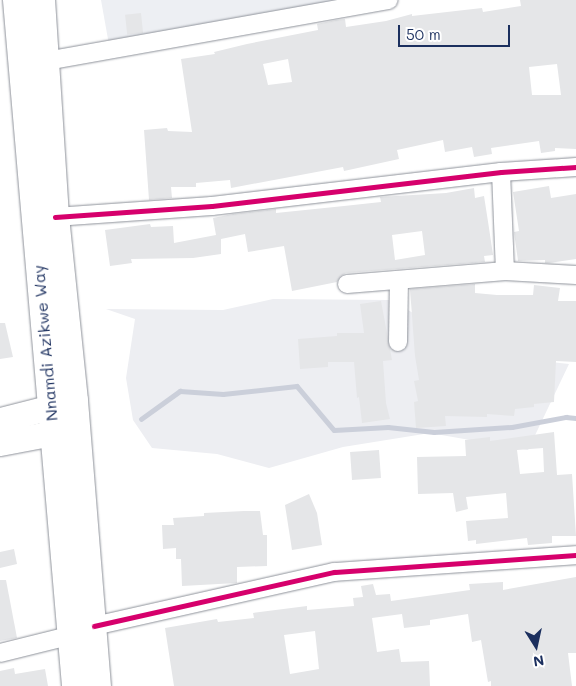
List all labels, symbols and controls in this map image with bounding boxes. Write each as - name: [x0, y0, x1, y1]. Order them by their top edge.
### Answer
- scale bar: [401, 15, 514, 47]
- text: 50 m: [406, 24, 441, 44]
- street label: Nnamdi Azikwe Way: [29, 264, 61, 422]
- north arrow: [511, 621, 561, 671]
- text: N: [532, 651, 546, 672]

